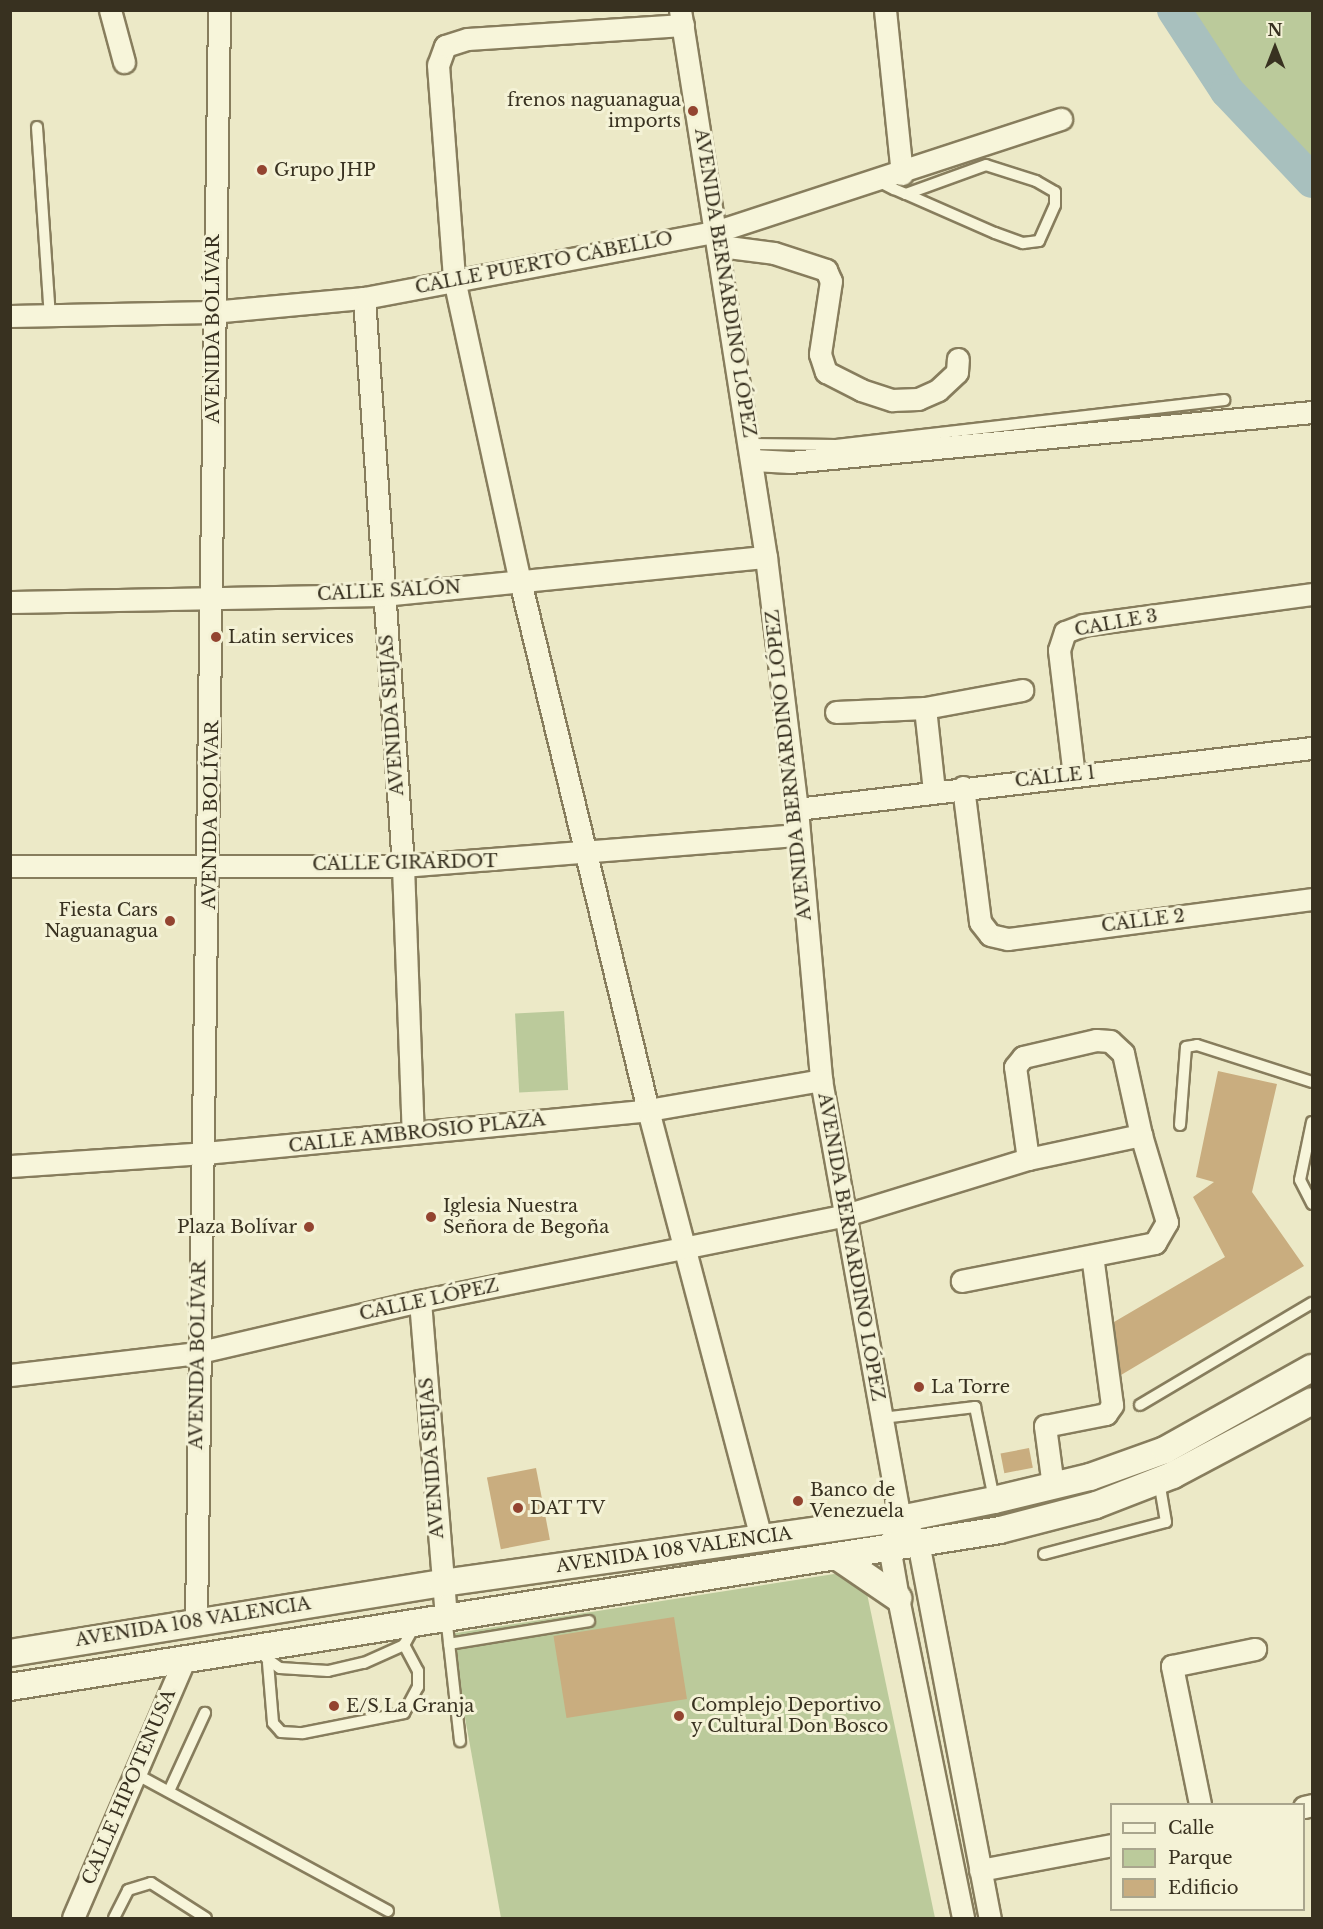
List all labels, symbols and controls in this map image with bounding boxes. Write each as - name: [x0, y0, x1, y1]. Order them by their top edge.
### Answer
- north arrow: [1245, 18, 1305, 78]
- text: N: [1267, 20, 1283, 40]
- place label: frenos naguanagua imports: [507, 90, 681, 132]
- marker: frenos naguanagua imports: [686, 104, 700, 118]
- street label: AVENIDA BERNARDINO LÓPEZ: [690, 127, 760, 439]
- place label: Grupo JHP: [274, 159, 376, 181]
- marker: Grupo JHP: [255, 163, 269, 177]
- street label: CALLE PUERTO CABELLO: [413, 227, 675, 299]
- street label: AVENIDA BOLÍVAR: [202, 234, 224, 424]
- street label: CALLE SALÓN: [317, 576, 461, 606]
- street label: CALLE 3: [1073, 605, 1159, 641]
- street label: AVENIDA BERNARDINO LÓPEZ: [762, 608, 816, 922]
- place label: Latin services: [228, 626, 354, 648]
- marker: Latin services: [209, 630, 223, 644]
- street label: AVENIDA SEIJAS: [376, 633, 408, 797]
- street label: AVENIDA BOLÍVAR: [199, 720, 223, 910]
- street label: CALLE 1: [1014, 762, 1096, 792]
- street label: CALLE GIRARDOT: [312, 851, 498, 875]
- place label: Fiesta Cars Naguanagua: [44, 900, 158, 942]
- street label: CALLE 2: [1100, 905, 1186, 937]
- marker: Fiesta Cars Naguanagua: [163, 914, 177, 928]
- street label: AVENIDA BERNARDINO LÓPEZ: [813, 1091, 889, 1403]
- street label: CALLE AMBROSIO PLAZA: [287, 1109, 547, 1157]
- place label: Iglesia Nuestra Señora de Begoña: [443, 1196, 609, 1238]
- marker: Iglesia Nuestra Señora de Begoña: [424, 1210, 438, 1224]
- place label: Plaza Bolívar: [177, 1216, 297, 1238]
- marker: Plaza Bolívar: [302, 1220, 316, 1234]
- street label: AVENIDA BOLÍVAR: [186, 1260, 210, 1450]
- street label: CALLE LÓPEZ: [357, 1275, 501, 1325]
- street label: AVENIDA SEIJAS: [416, 1376, 448, 1540]
- place label: La Torre: [931, 1376, 1011, 1398]
- marker: La Torre: [912, 1380, 926, 1394]
- place label: Banco de Venezuela: [810, 1480, 904, 1522]
- marker: Banco de Venezuela: [791, 1494, 805, 1508]
- place label: DAT TV: [530, 1497, 606, 1519]
- marker: DAT TV: [511, 1501, 525, 1515]
- street label: AVENIDA 108 VALENCIA: [554, 1523, 794, 1577]
- street label: AVENIDA 108 VALENCIA: [73, 1593, 313, 1651]
- street label: CALLE HIPOTENUSA: [78, 1686, 180, 1888]
- place label: E/S La Granja: [346, 1695, 474, 1717]
- place label: Complejo Deportivo y Cultural Don Bosco: [691, 1695, 889, 1738]
- marker: E/S La Granja: [327, 1699, 341, 1713]
- marker: Complejo Deportivo y Cultural Don Bosco: [672, 1709, 686, 1723]
- legend: [1110, 1803, 1305, 1911]
- text: Calle: [1168, 1817, 1214, 1839]
- text: Parque: [1168, 1847, 1233, 1869]
- text: Edificio: [1168, 1877, 1239, 1899]

